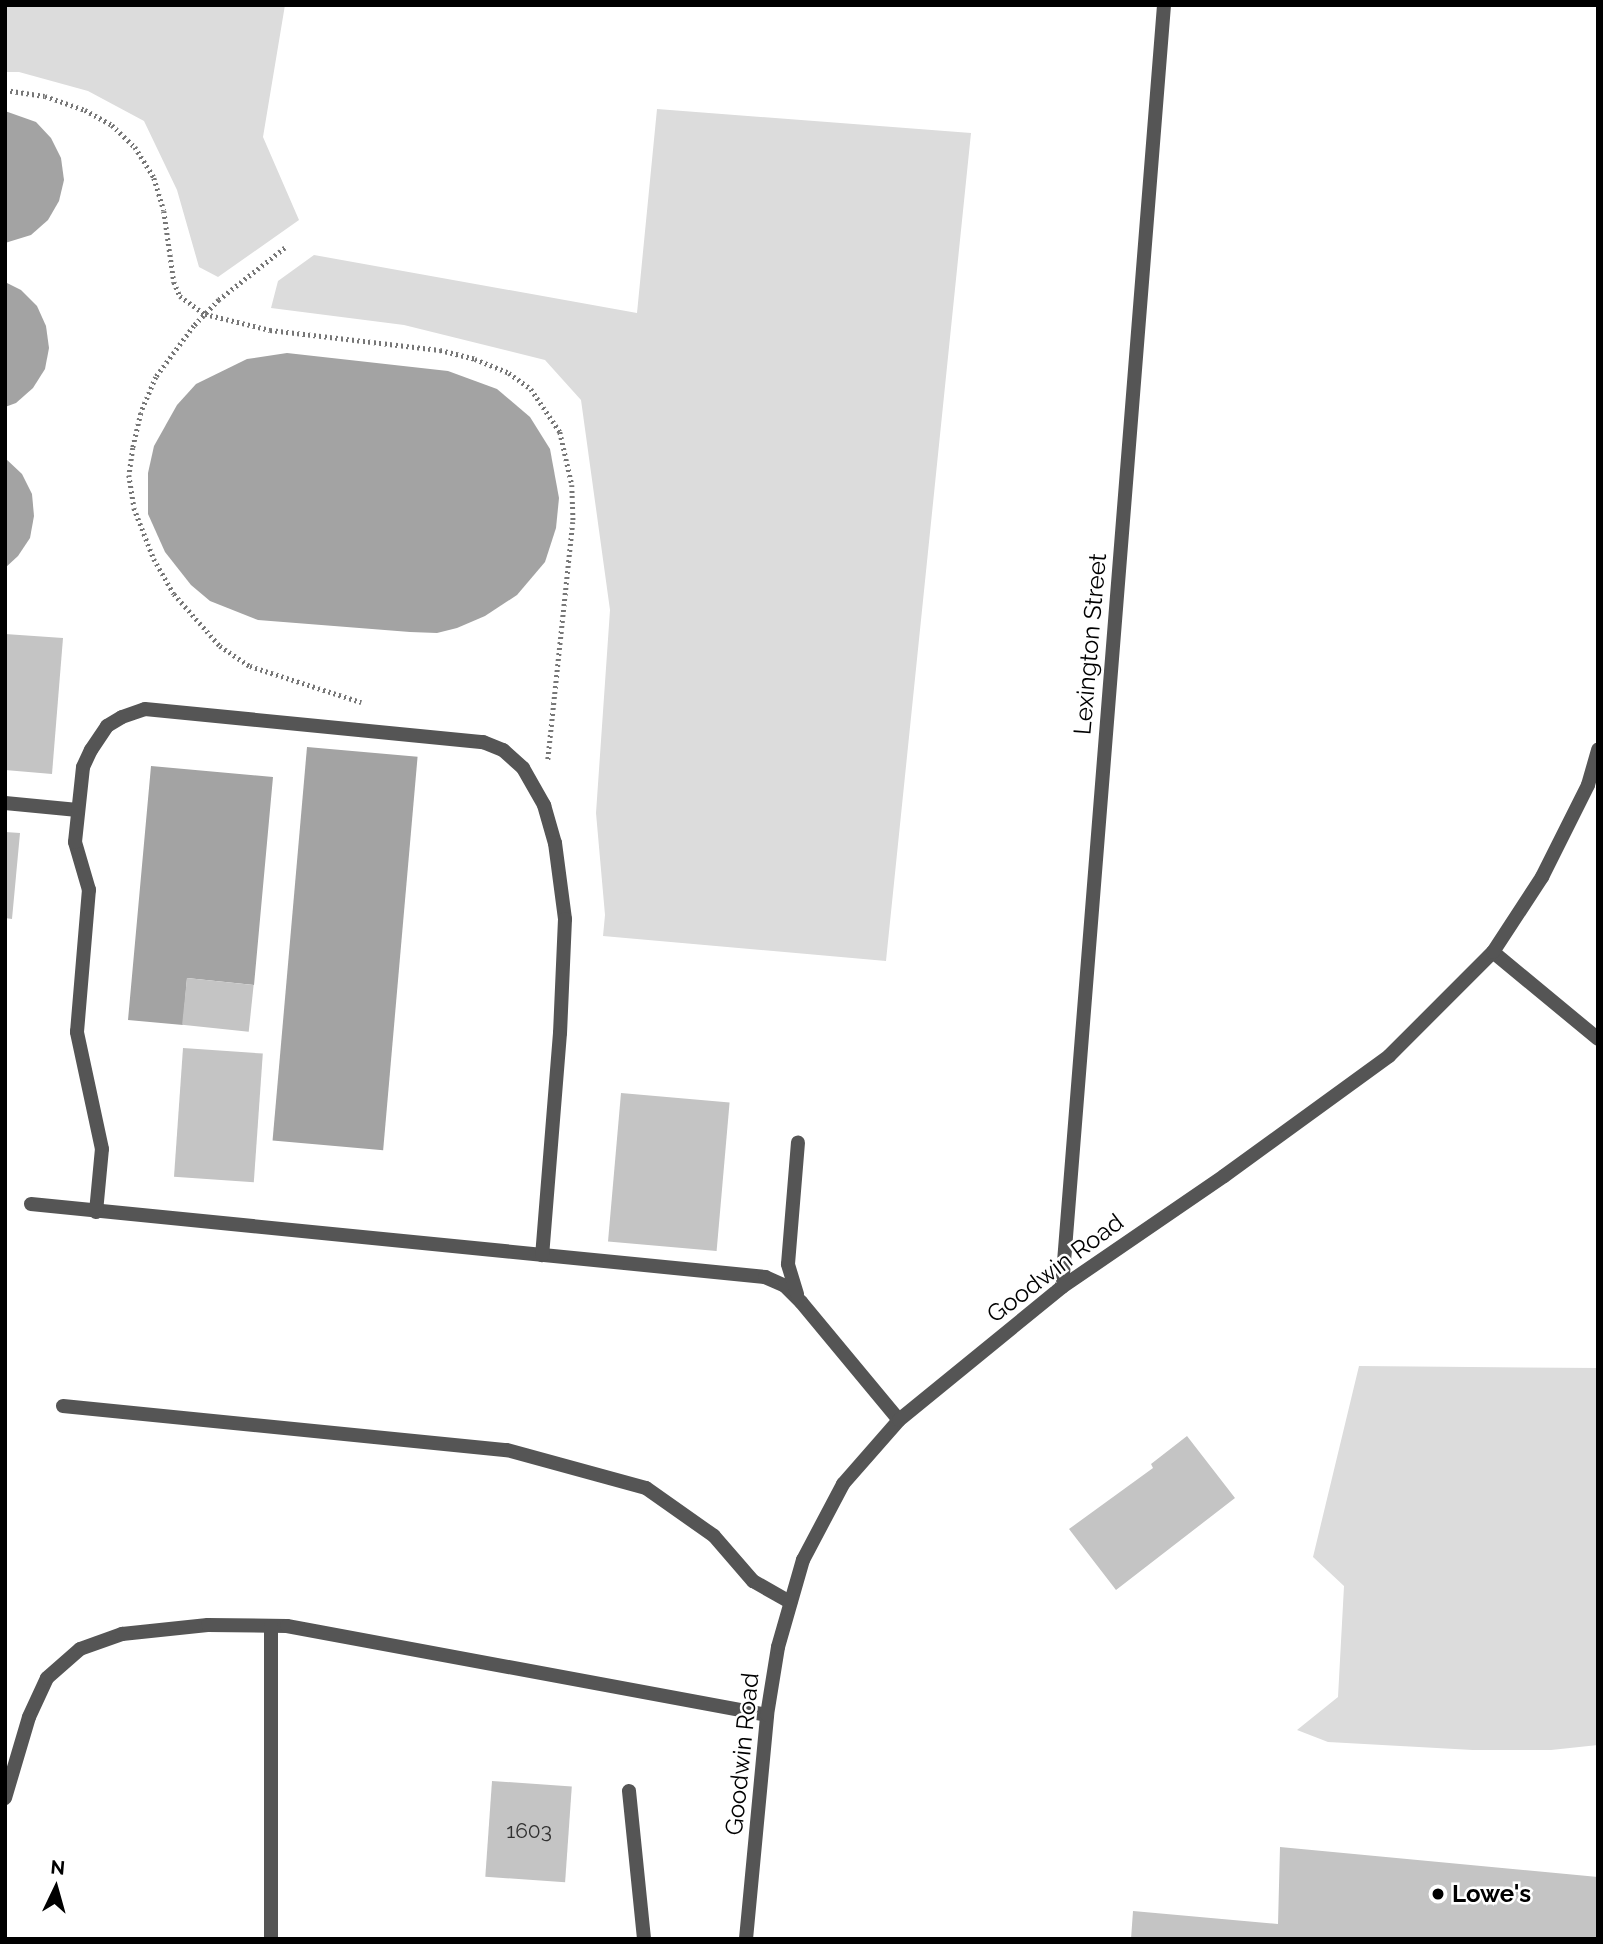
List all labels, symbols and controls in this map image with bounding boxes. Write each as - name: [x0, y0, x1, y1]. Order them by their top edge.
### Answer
- street label: Lexington Street: [1068, 552, 1112, 736]
- street label: Goodwin Road: [981, 1207, 1129, 1329]
- street label: Goodwin Road: [719, 1671, 765, 1837]
- house number: 1603: [506, 1818, 552, 1844]
- north arrow: [21, 1853, 91, 1923]
- text: N: [50, 1855, 66, 1879]
- place label: Lowe's: [1452, 1880, 1531, 1908]
- marker: Lowe's: [1430, 1886, 1446, 1902]

